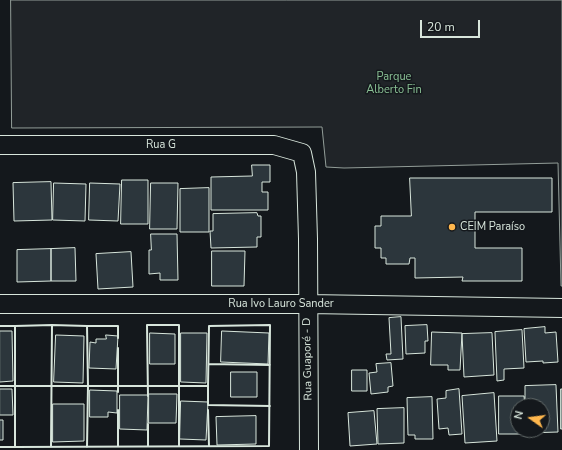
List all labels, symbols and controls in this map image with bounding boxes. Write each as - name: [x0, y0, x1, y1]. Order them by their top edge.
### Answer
- scale bar: [422, 12, 482, 38]
- text: 20 m: [427, 19, 455, 35]
- park label: Parque Alberto Fin: [366, 70, 422, 96]
- street label: Rua G: [146, 138, 176, 152]
- place label: CEIM Paraíso: [460, 220, 525, 234]
- marker: CEIM Paraíso: [447, 222, 457, 232]
- street label: Rua Ivo Lauro Sander: [228, 297, 334, 311]
- street label: Rua Guaporé - D: [301, 317, 315, 401]
- north arrow: [510, 398, 550, 438]
- text: N: [511, 409, 527, 421]

